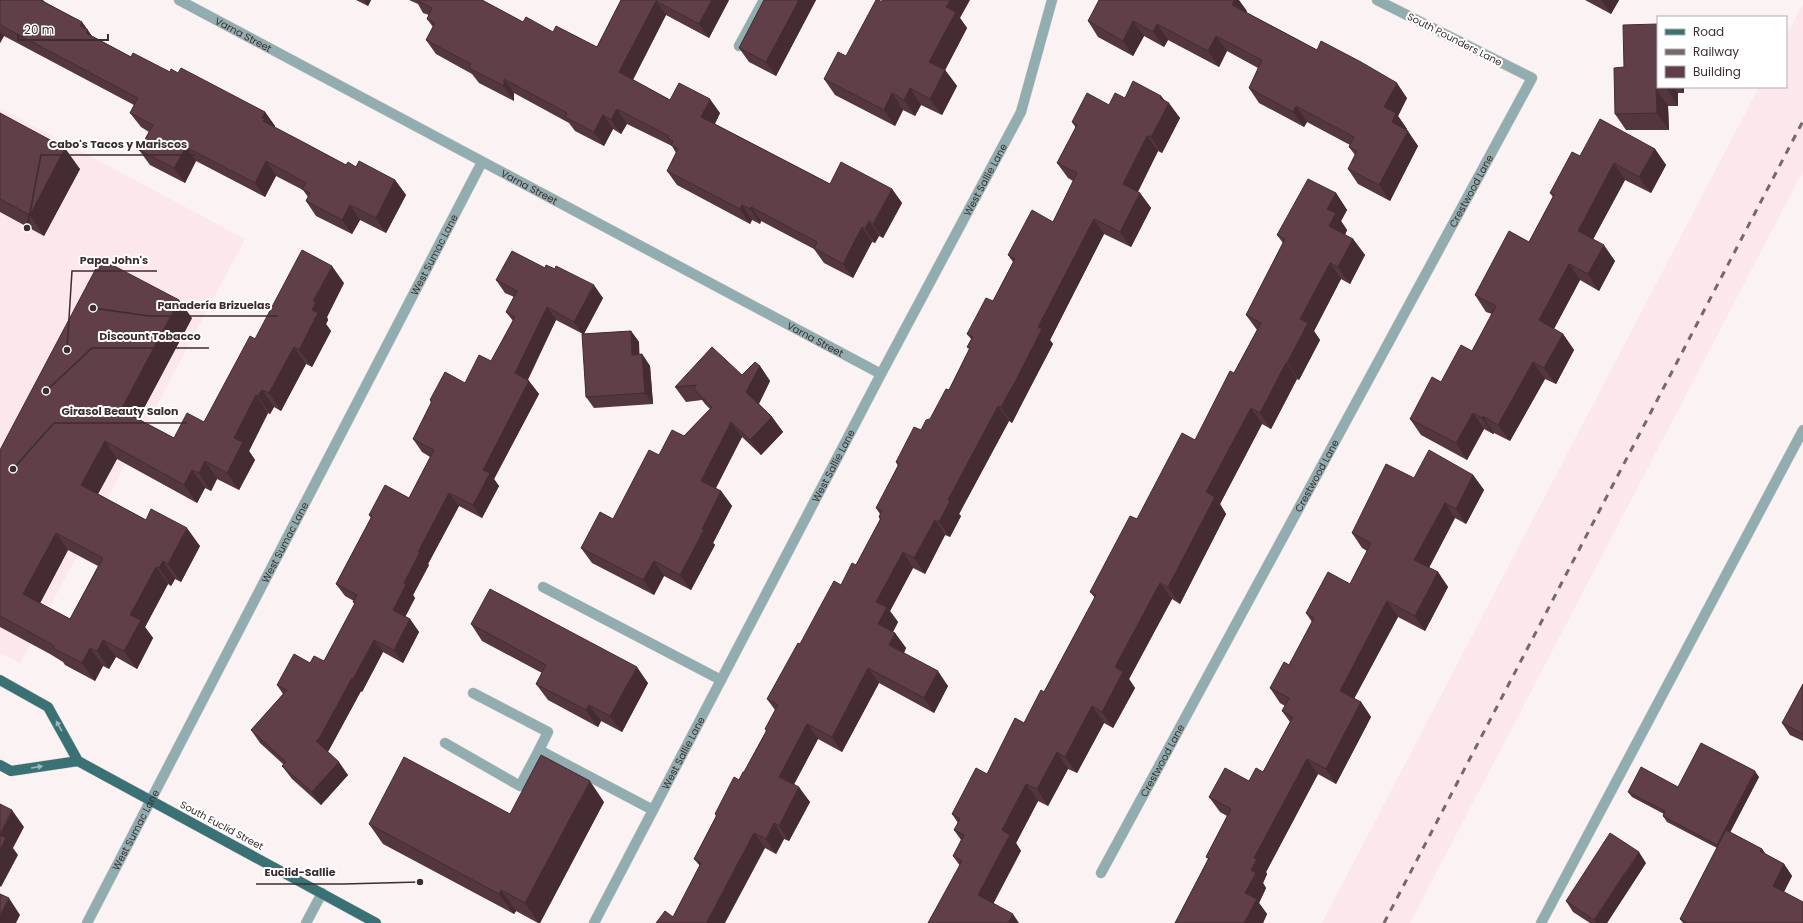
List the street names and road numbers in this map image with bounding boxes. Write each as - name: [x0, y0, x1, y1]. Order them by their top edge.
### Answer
- street label: South Pounders Lane: [1405, 9, 1505, 70]
- street label: Varna Street: [212, 13, 275, 56]
- street label: West Sallie Lane: [960, 141, 1011, 219]
- street label: Crestwood Lane: [1445, 152, 1497, 230]
- street label: Varna Street: [498, 166, 561, 209]
- street label: West Sumac Lane: [407, 212, 462, 298]
- street label: Varna Street: [784, 318, 846, 361]
- street label: West Sallie Lane: [808, 427, 859, 505]
- street label: Crestwood Lane: [1291, 437, 1343, 515]
- street label: West Sumac Lane: [258, 499, 312, 586]
- street label: West Sallie Lane: [658, 714, 709, 792]
- street label: Crestwood Lane: [1137, 722, 1188, 800]
- street label: West Sumac Lane: [109, 787, 163, 873]
- street label: South Euclid Street: [177, 797, 266, 854]

